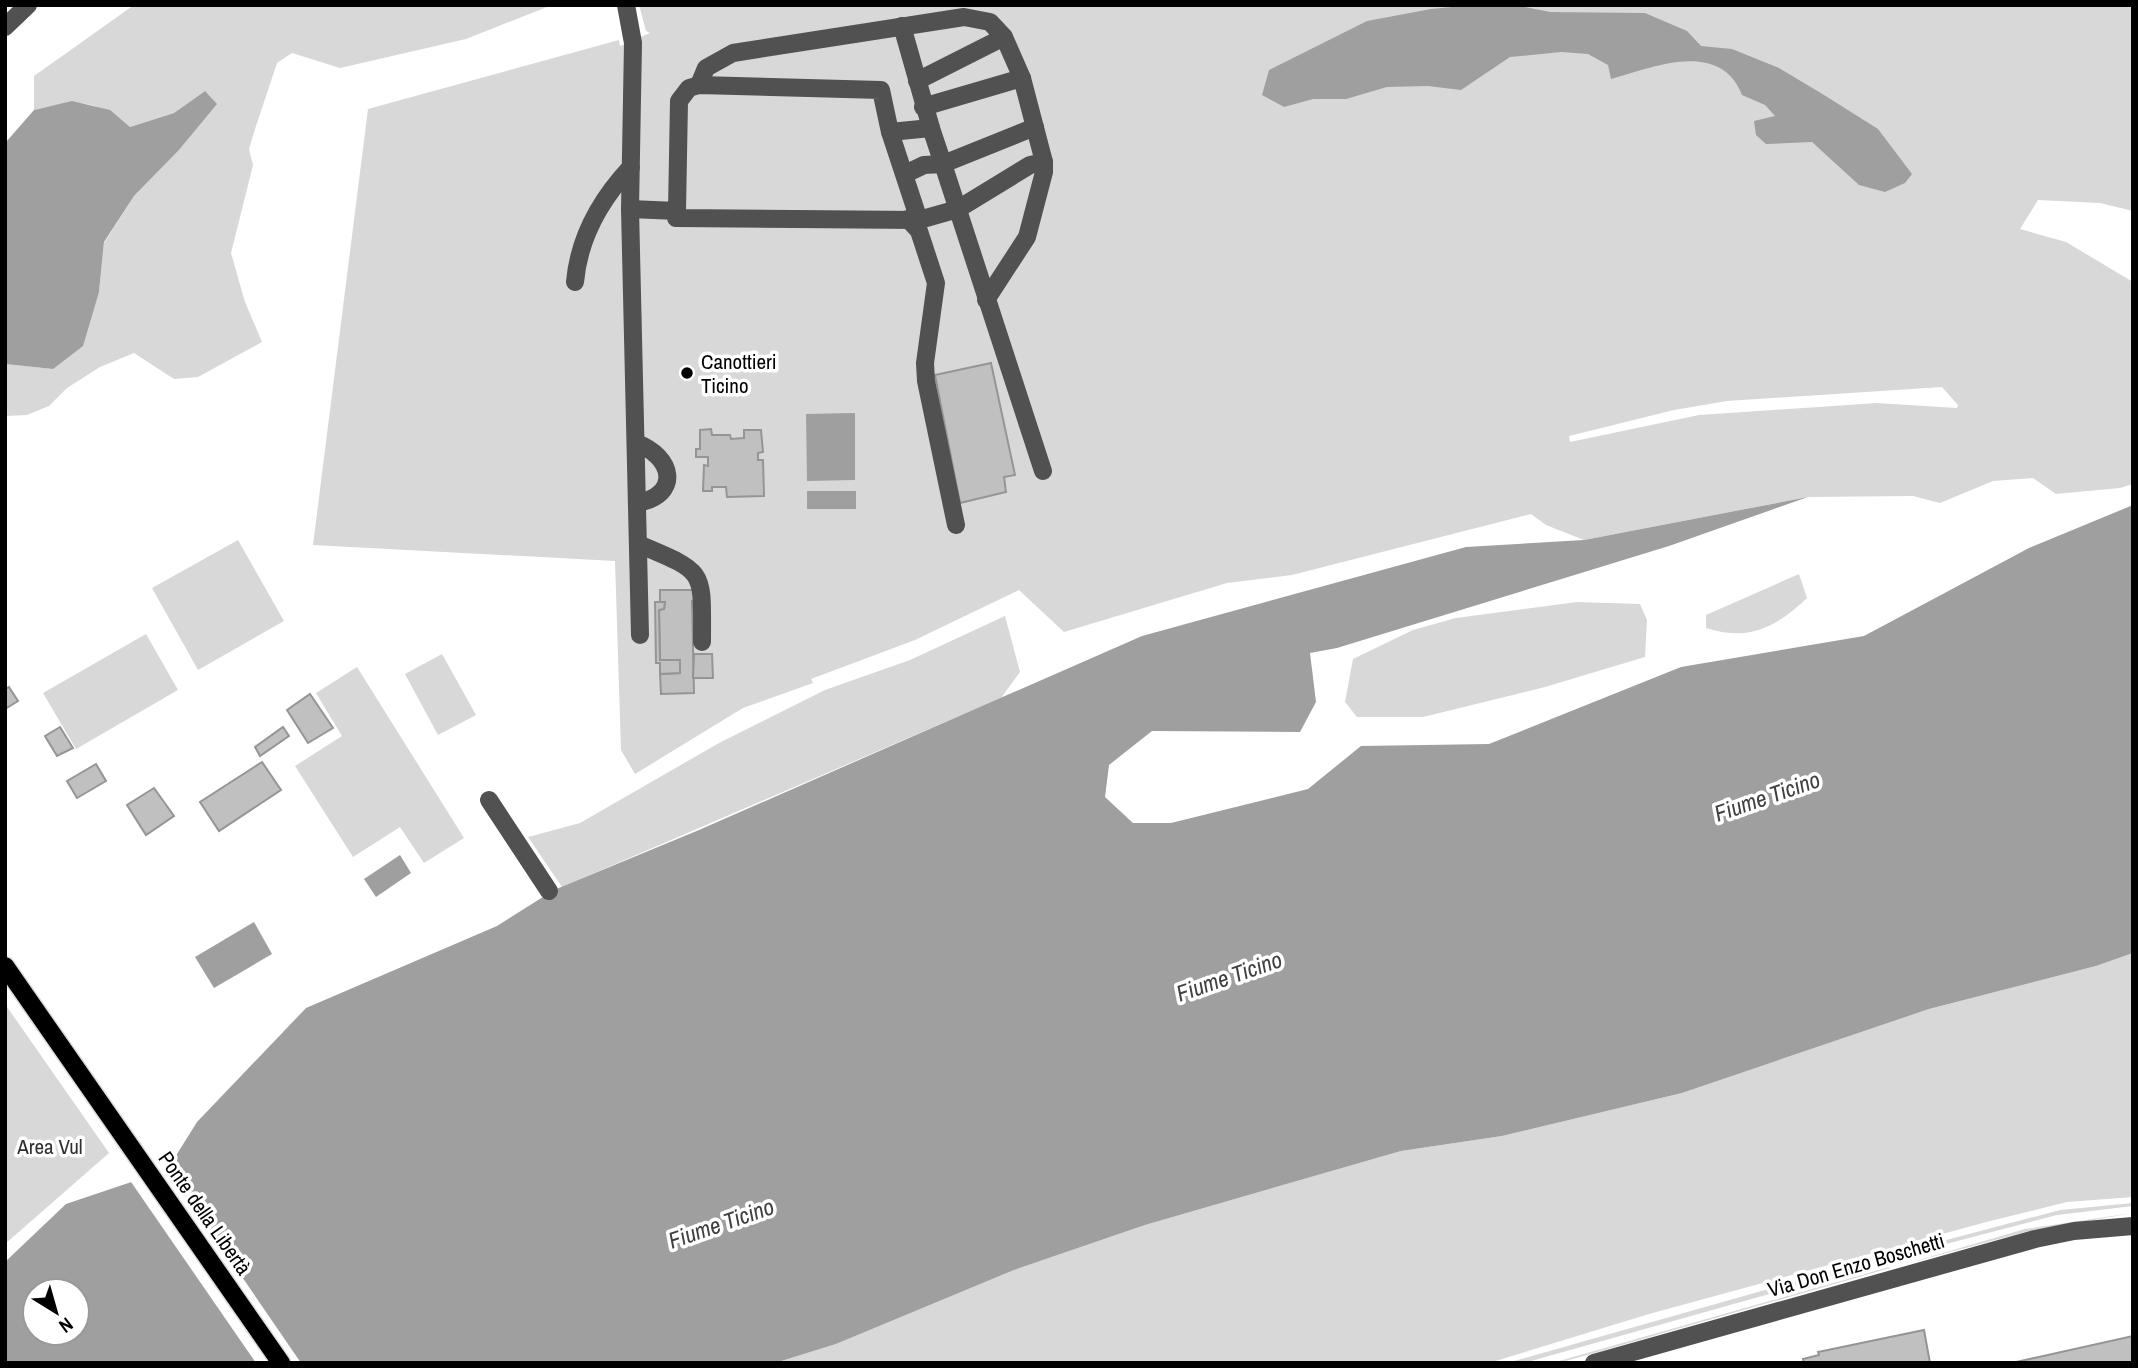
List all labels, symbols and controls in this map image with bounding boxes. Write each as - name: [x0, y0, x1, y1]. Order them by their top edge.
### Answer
- place label: Canottieri Ticino: [701, 347, 777, 400]
- marker: Canottieri Ticino: [679, 365, 695, 381]
- water label: Fiume Ticino: [1710, 763, 1824, 829]
- water label: Fiume Ticino: [1172, 943, 1286, 1009]
- park label: Area Vul: [16, 1132, 83, 1161]
- street label: Ponte della Libertà: [152, 1145, 259, 1281]
- water label: Fiume Ticino: [664, 1190, 778, 1256]
- street label: Via Don Enzo Boschetti: [1764, 1226, 1948, 1304]
- north arrow: [21, 1277, 91, 1347]
- text: N: [54, 1312, 79, 1339]

